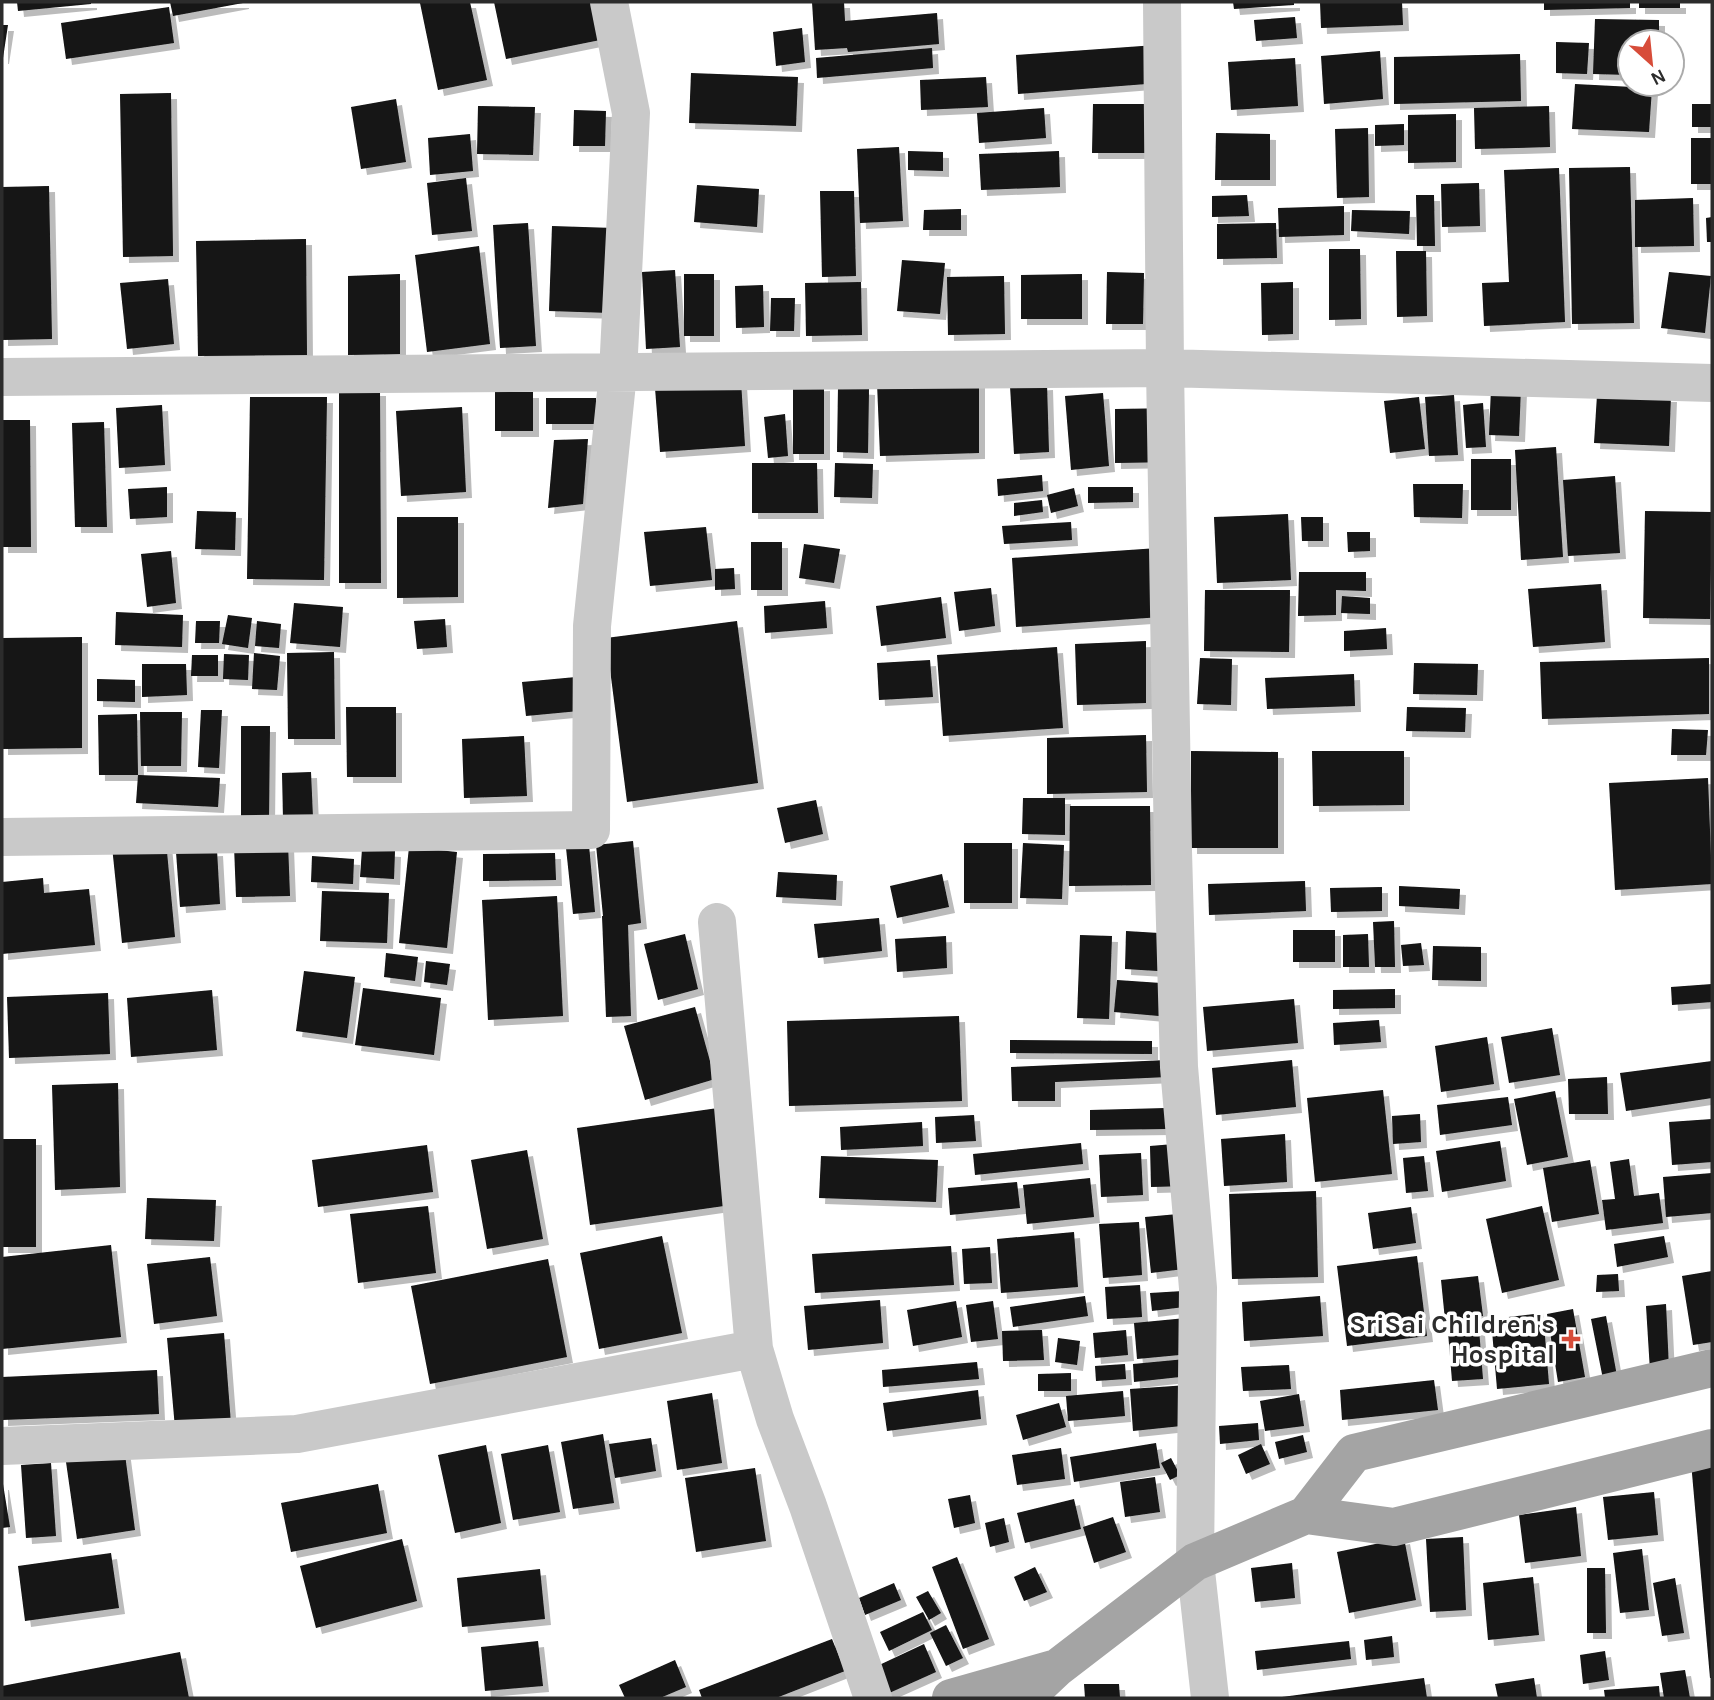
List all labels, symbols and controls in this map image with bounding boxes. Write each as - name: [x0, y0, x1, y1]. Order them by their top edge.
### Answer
- north arrow: [1616, 28, 1686, 98]
- text: N: [1647, 64, 1669, 90]
- place label: SriSai Children's Hospital: [1349, 1309, 1555, 1370]
- marker: SriSai Children's Hospital: [1561, 1329, 1581, 1349]

